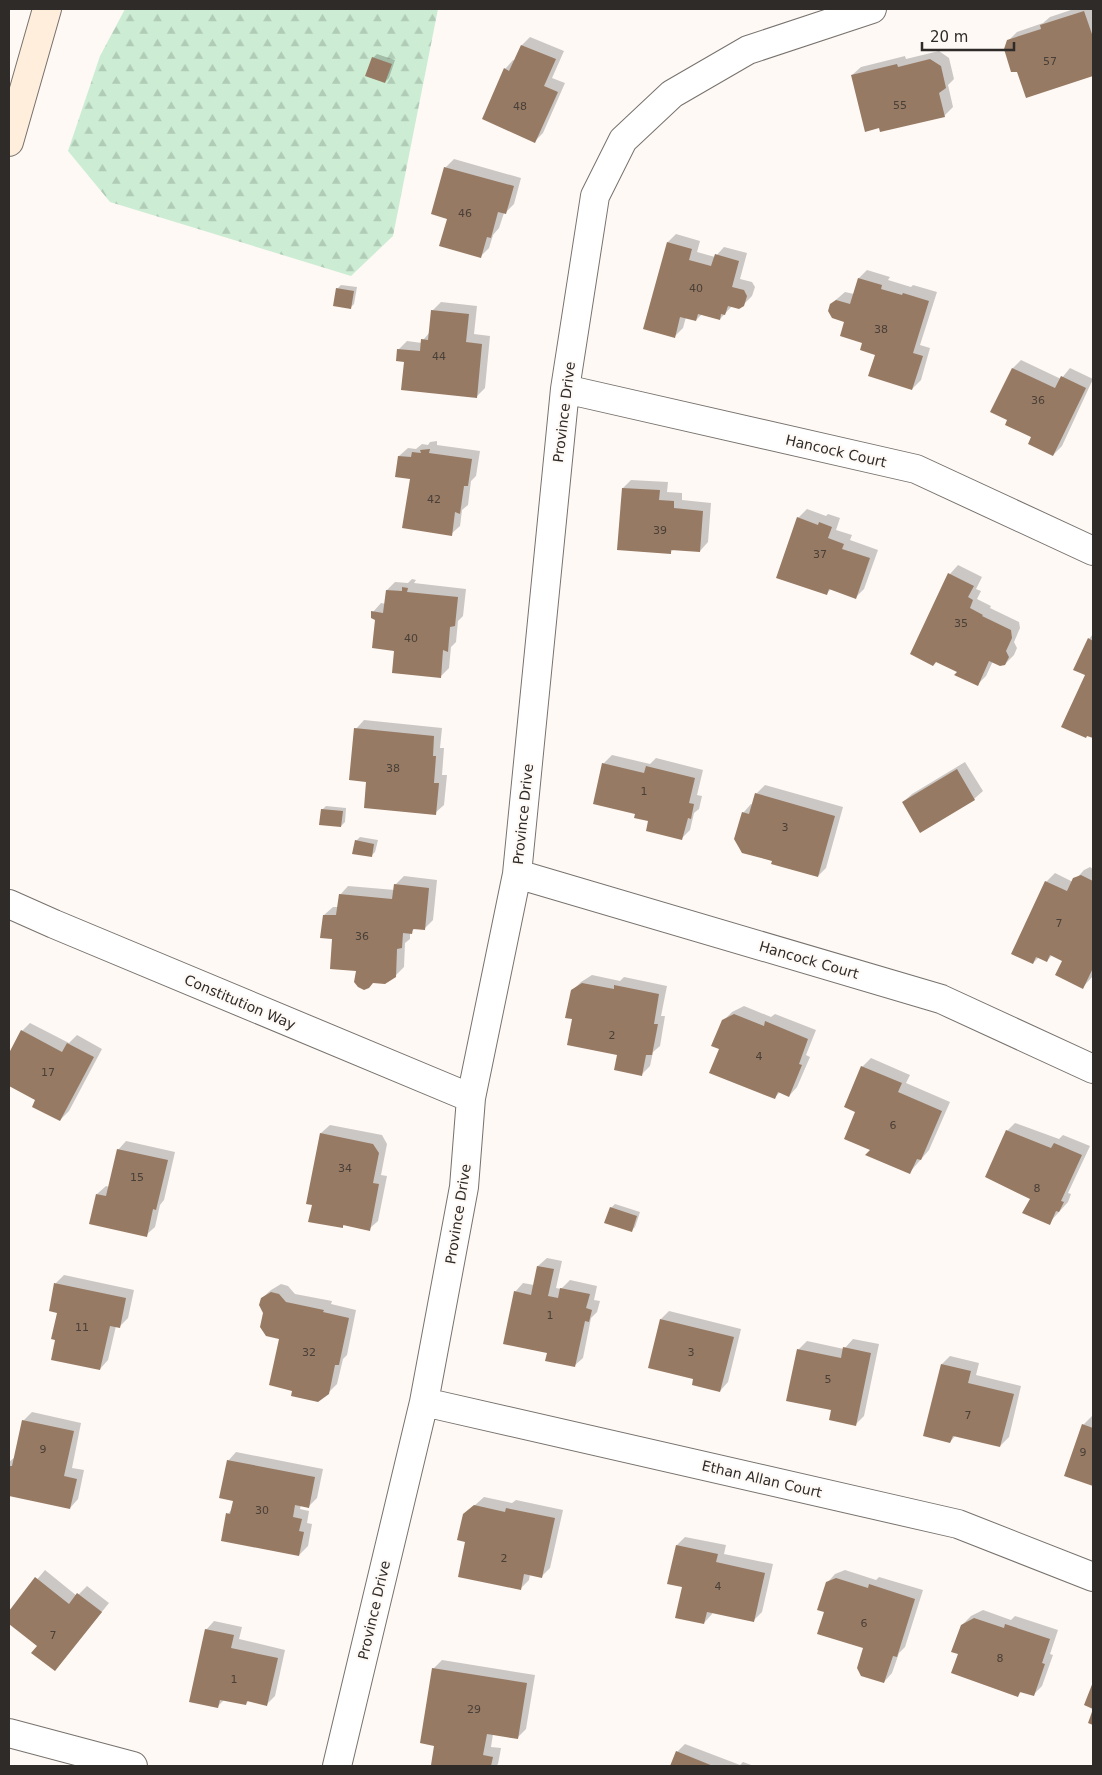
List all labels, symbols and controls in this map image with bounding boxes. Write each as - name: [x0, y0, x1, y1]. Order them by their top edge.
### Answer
- scale bar: [922, 20, 1014, 52]
- text: 20 m: [930, 28, 968, 46]
- house number: 57: [1043, 55, 1057, 68]
- house number: 55: [893, 99, 907, 112]
- house number: 48: [513, 100, 527, 113]
- house number: 46: [458, 207, 472, 220]
- house number: 40: [689, 282, 703, 295]
- house number: 38: [874, 323, 888, 336]
- house number: 44: [432, 350, 446, 363]
- street label: Province Drive: [550, 361, 578, 463]
- house number: 36: [1031, 394, 1045, 407]
- street label: Hancock Court: [784, 432, 888, 470]
- house number: 42: [427, 493, 441, 506]
- house number: 39: [653, 524, 667, 537]
- house number: 37: [813, 548, 827, 561]
- house number: 35: [954, 617, 968, 630]
- house number: 40: [404, 632, 418, 645]
- house number: 38: [386, 762, 400, 775]
- street label: Province Drive: [510, 763, 536, 865]
- house number: 1: [641, 785, 648, 798]
- house number: 3: [782, 821, 789, 834]
- house number: 7: [1056, 917, 1063, 930]
- house number: 36: [355, 930, 369, 943]
- street label: Hancock Court: [757, 938, 861, 982]
- street label: Constitution Way: [182, 971, 298, 1033]
- house number: 2: [609, 1029, 616, 1042]
- house number: 4: [756, 1050, 763, 1063]
- house number: 17: [41, 1066, 55, 1079]
- house number: 6: [890, 1119, 897, 1132]
- house number: 34: [338, 1162, 352, 1175]
- street label: Province Drive: [442, 1163, 474, 1265]
- house number: 15: [130, 1171, 144, 1184]
- house number: 8: [1034, 1182, 1041, 1195]
- house number: 1: [547, 1309, 554, 1322]
- house number: 11: [75, 1321, 89, 1334]
- house number: 32: [302, 1346, 316, 1359]
- house number: 3: [688, 1346, 695, 1359]
- house number: 5: [825, 1373, 832, 1386]
- house number: 7: [965, 1409, 972, 1422]
- house number: 9: [40, 1443, 47, 1456]
- house number: 9: [1080, 1446, 1087, 1459]
- street label: Ethan Allan Court: [700, 1457, 824, 1501]
- house number: 30: [255, 1504, 269, 1517]
- house number: 2: [501, 1552, 508, 1565]
- street label: Province Drive: [355, 1559, 393, 1661]
- house number: 4: [715, 1580, 722, 1593]
- house number: 6: [861, 1617, 868, 1630]
- house number: 7: [50, 1629, 57, 1642]
- house number: 8: [997, 1652, 1004, 1665]
- house number: 1: [231, 1673, 238, 1686]
- house number: 29: [467, 1703, 481, 1716]

